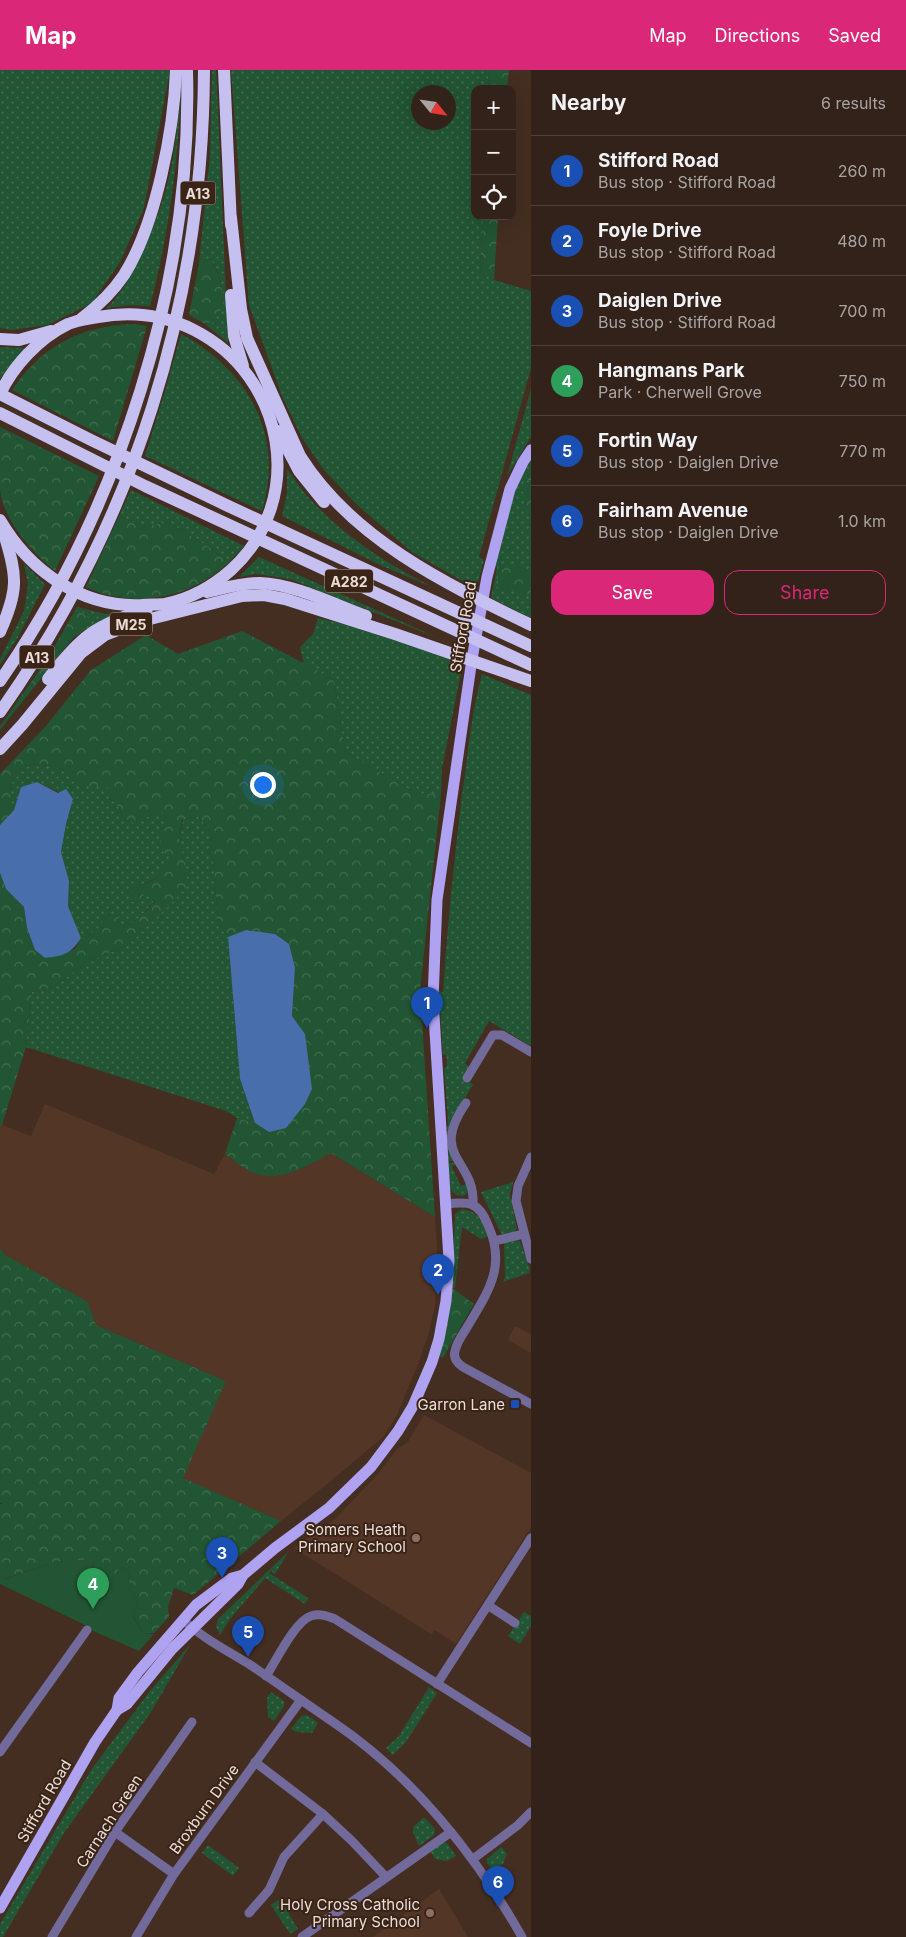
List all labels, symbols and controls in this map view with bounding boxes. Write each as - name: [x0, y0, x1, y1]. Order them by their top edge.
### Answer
- text: Map: [25, 21, 76, 50]
- text: Map: [649, 25, 687, 46]
- text: Directions: [715, 25, 800, 46]
- text: Saved: [828, 25, 881, 46]
- north arrow: [411, 85, 456, 130]
- map controls: [471, 85, 516, 220]
- button: +: [471, 85, 516, 130]
- text: Nearby: [551, 90, 626, 115]
- text: 6 results: [821, 93, 886, 113]
- button: −: [471, 130, 516, 175]
- text: Stifford Road: [598, 149, 719, 172]
- text: 1: [564, 161, 570, 181]
- text: 260 m: [838, 161, 886, 181]
- text: Bus stop · Stifford Road: [598, 172, 776, 192]
- button: locate: [471, 175, 516, 220]
- road number: A13: [180, 182, 216, 204]
- text: Foyle Drive: [598, 219, 701, 242]
- text: 2: [562, 231, 572, 251]
- text: 480 m: [837, 231, 886, 251]
- text: Bus stop · Stifford Road: [598, 242, 776, 262]
- text: Daiglen Drive: [598, 289, 722, 312]
- text: 3: [562, 301, 572, 321]
- text: 700 m: [838, 301, 886, 321]
- text: Bus stop · Stifford Road: [598, 312, 776, 332]
- text: Hangmans Park: [598, 359, 745, 382]
- text: 4: [562, 371, 572, 391]
- text: 750 m: [839, 371, 886, 391]
- text: Park · Cherwell Grove: [598, 382, 762, 402]
- text: Fortin Way: [598, 429, 698, 452]
- text: 5: [562, 441, 572, 461]
- text: 770 m: [839, 441, 886, 461]
- text: Bus stop · Daiglen Drive: [598, 452, 778, 472]
- text: Fairham Avenue: [598, 499, 748, 522]
- text: 6: [562, 511, 572, 531]
- text: 1.0 km: [838, 511, 886, 531]
- text: Bus stop · Daiglen Drive: [598, 522, 778, 542]
- road number: A282: [325, 570, 373, 592]
- button: Save: [551, 570, 714, 615]
- button: Share: [724, 570, 886, 615]
- street label: Stifford Road: [446, 580, 480, 674]
- road number: M25: [110, 612, 152, 636]
- road number: A13: [20, 646, 54, 668]
- your location: [250, 772, 276, 798]
- pin: 1: [411, 987, 443, 1028]
- pin: 2: [422, 1254, 454, 1295]
- place label: Garron Lane: [418, 1395, 505, 1414]
- marker: Garron Lane: [509, 1398, 521, 1410]
- place label: Somers Heath Primary School: [298, 1520, 406, 1556]
- marker: Somers Heath Primary School: [410, 1532, 422, 1544]
- pin: 3: [206, 1537, 238, 1578]
- pin: 4: [77, 1568, 109, 1609]
- pin: 5: [232, 1616, 264, 1657]
- street label: Stifford Road: [13, 1756, 75, 1846]
- street label: Broxburn Drive: [165, 1760, 243, 1858]
- street label: Carnach Green: [72, 1771, 146, 1871]
- pin: 6: [482, 1866, 514, 1907]
- place label: Holy Cross Catholic Primary School: [280, 1895, 420, 1931]
- marker: Holy Cross Catholic Primary School: [424, 1907, 436, 1919]

